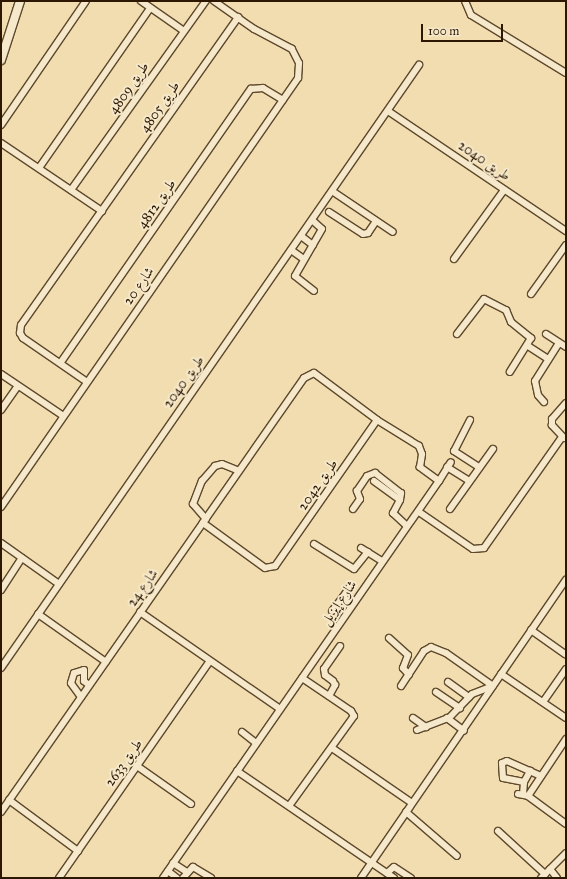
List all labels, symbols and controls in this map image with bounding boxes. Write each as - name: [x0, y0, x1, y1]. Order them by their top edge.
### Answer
- scale bar: [423, 16, 505, 42]
- text: 100 m: [428, 24, 459, 38]
- street label: طريق 4809: [105, 59, 153, 117]
- street label: طريق 4805: [136, 78, 184, 136]
- street label: طريق 2040: [455, 137, 513, 185]
- street label: طريق 4812: [134, 176, 180, 232]
- street label: شارع 20: [120, 264, 158, 308]
- street label: طريق 2040: [160, 353, 208, 411]
- street label: طريق 2042: [294, 456, 342, 514]
- street label: شارع 24: [124, 566, 162, 610]
- street label: شارع إيزيل: [317, 577, 361, 629]
- street label: طريق 2633: [102, 736, 146, 790]

